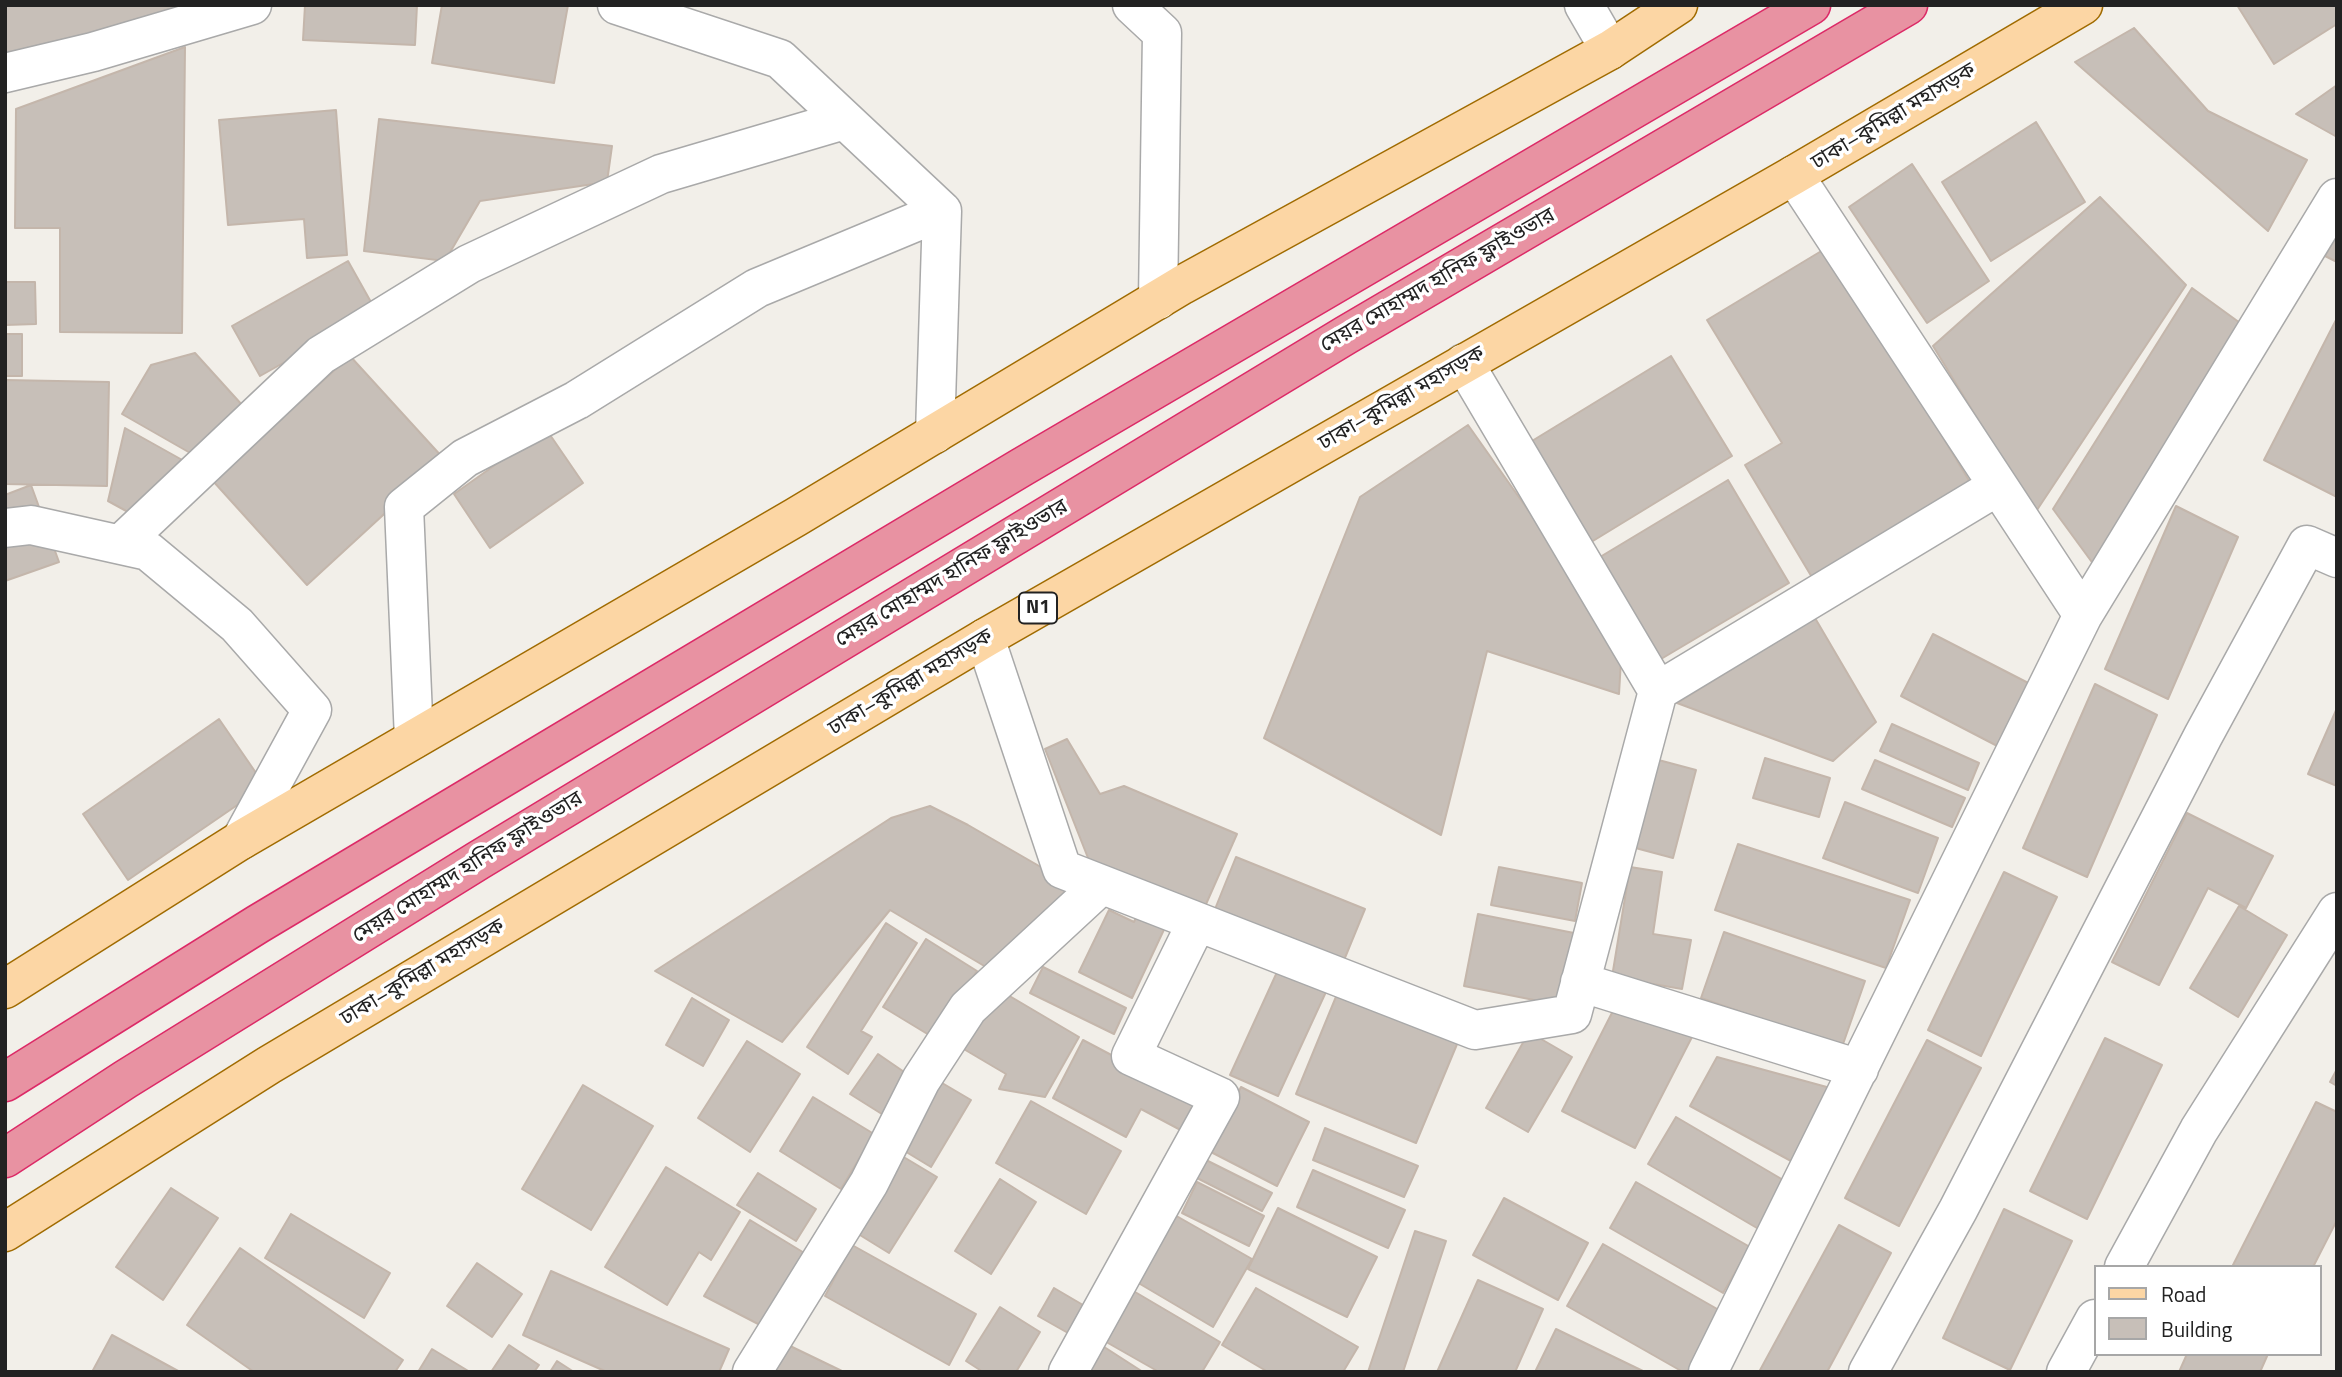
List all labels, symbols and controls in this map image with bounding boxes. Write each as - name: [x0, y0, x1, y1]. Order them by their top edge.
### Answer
- street label: ঢাকা–কুমিল্লা মহাসড়ক: [1807, 58, 1981, 176]
- street label: মেয়র মোহাম্মদ হানিফ ফ্লাইওভার: [1316, 203, 1560, 359]
- street label: ঢাকা–কুমিল্লা মহাসড়ক: [1315, 341, 1489, 457]
- street label: মেয়র মোহাম্মদ হানিফ ফ্লাইওভার: [831, 494, 1073, 654]
- road number: N1: [1019, 593, 1057, 624]
- street label: ঢাকা–কুমিল্লা মহাসড়ক: [824, 624, 998, 742]
- street label: মেয়র মোহাম্মদ হানিফ ফ্লাইওভার: [348, 787, 588, 949]
- street label: ঢাকা–কুমিল্লা মহাসড়ক: [336, 914, 510, 1032]
- legend: [2094, 1265, 2321, 1356]
- text: Road: [2161, 1278, 2206, 1310]
- text: Building: [2161, 1313, 2232, 1345]

